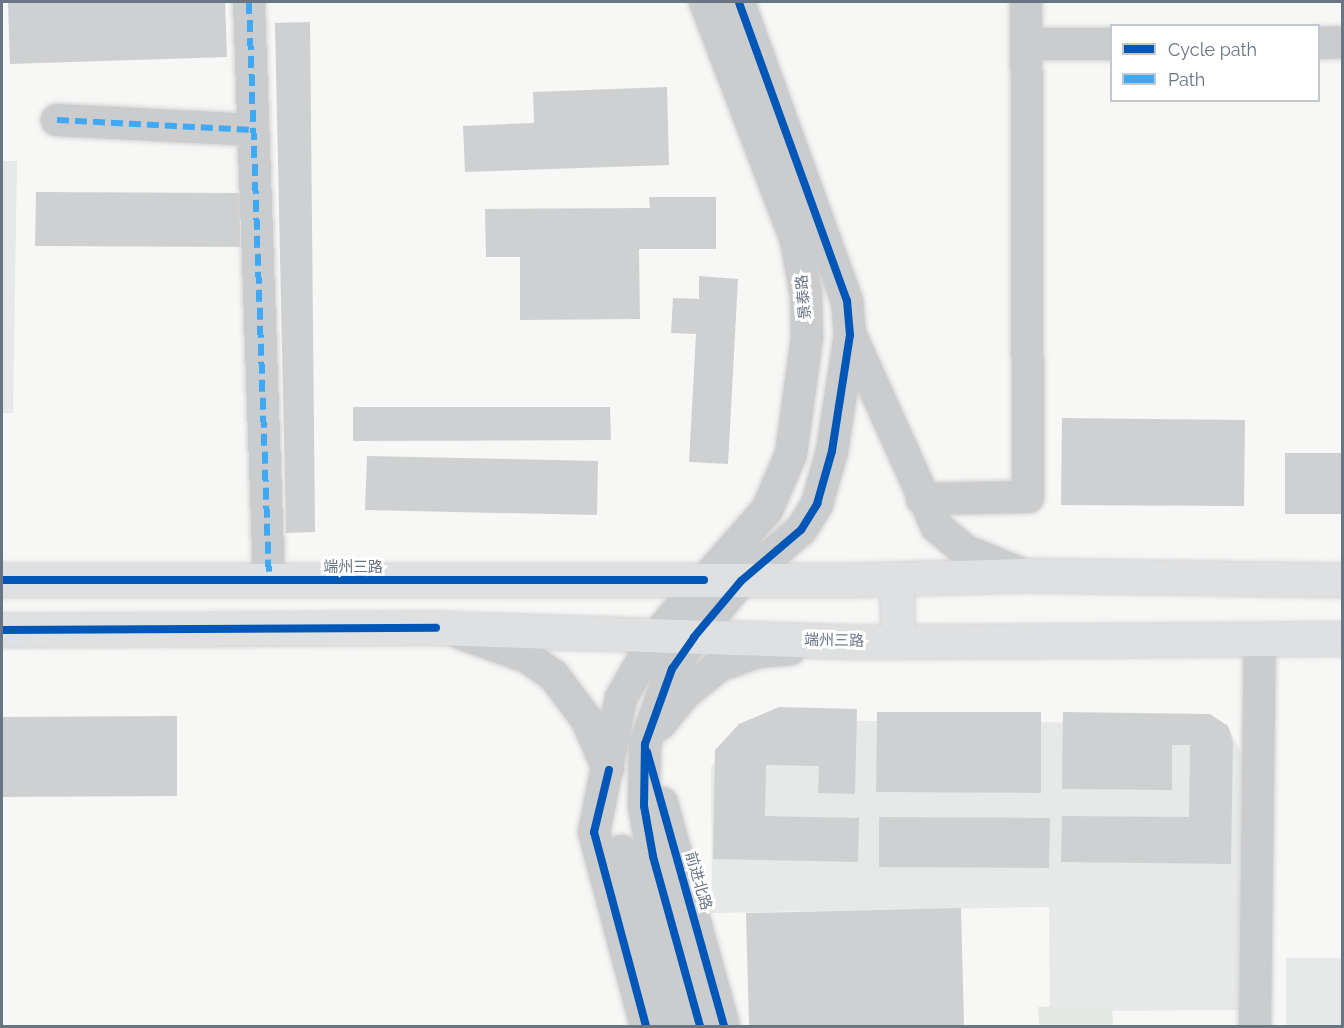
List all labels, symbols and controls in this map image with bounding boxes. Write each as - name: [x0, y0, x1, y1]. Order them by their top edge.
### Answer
- legend: [1110, 24, 1320, 102]
- text: Cycle path: [1168, 39, 1257, 60]
- text: Path: [1168, 69, 1205, 90]
- street label: 景泰路: [793, 274, 815, 320]
- street label: 端州三路: [323, 559, 383, 577]
- street label: 端州三路: [804, 631, 864, 651]
- street label: 前进北路: [681, 850, 715, 912]

